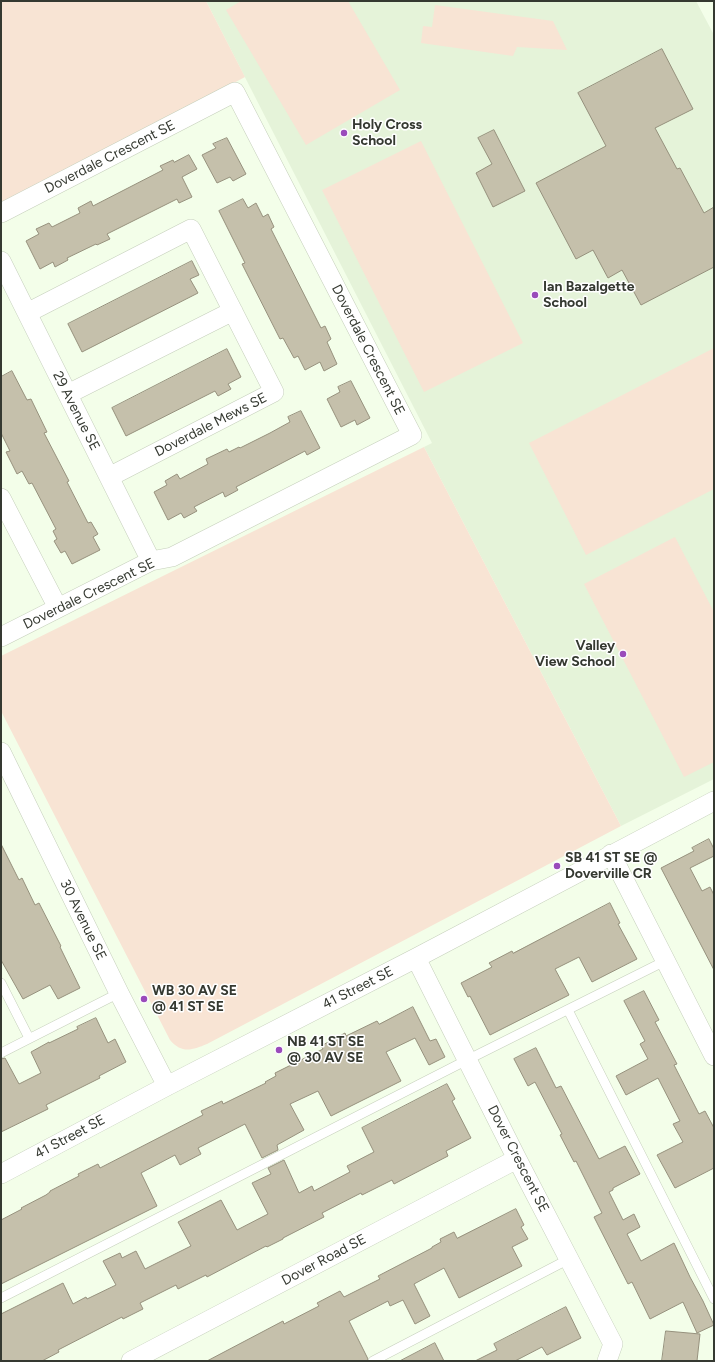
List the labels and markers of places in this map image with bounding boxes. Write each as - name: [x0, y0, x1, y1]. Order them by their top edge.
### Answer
- place label: Holy Cross School: [352, 117, 422, 150]
- marker: Holy Cross School: [339, 128, 349, 138]
- place label: Ian Bazalgette School: [543, 279, 634, 312]
- marker: Ian Bazalgette School: [530, 290, 540, 300]
- place label: Valley View School: [535, 638, 615, 670]
- marker: Valley View School: [618, 649, 628, 659]
- place label: SB 41 ST SE @ Doverville CR: [565, 850, 657, 882]
- marker: SB 41 ST SE @ Doverville CR: [552, 861, 562, 871]
- place label: WB 30 AV SE @ 41 ST SE: [152, 983, 237, 1016]
- marker: WB 30 AV SE @ 41 ST SE: [139, 994, 149, 1004]
- place label: NB 41 ST SE @ 30 AV SE: [287, 1034, 365, 1066]
- marker: NB 41 ST SE @ 30 AV SE: [274, 1045, 284, 1055]

